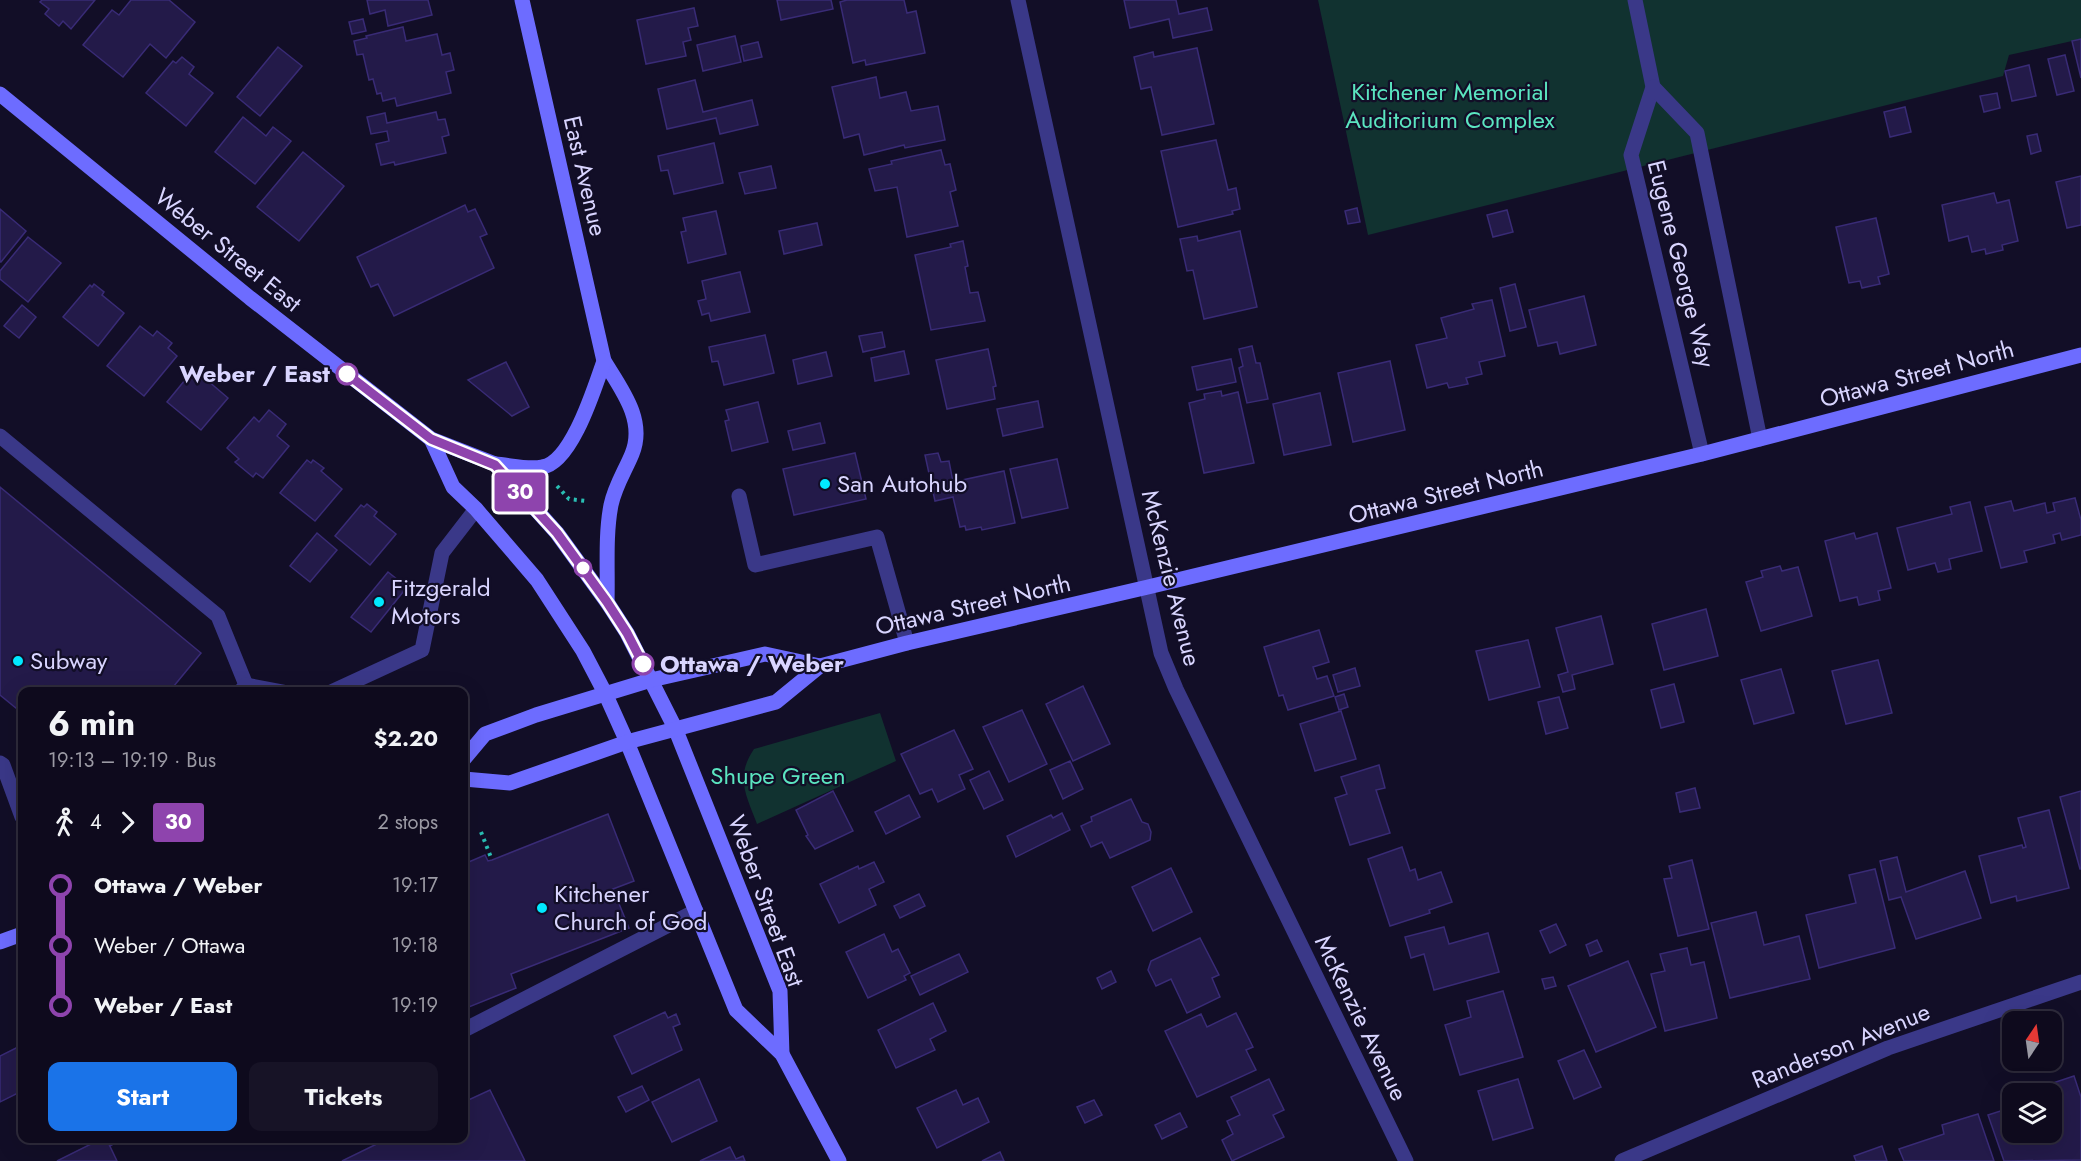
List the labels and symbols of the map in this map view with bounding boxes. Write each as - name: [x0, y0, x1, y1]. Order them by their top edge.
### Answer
- park label: Kitchener Memorial Auditorium Complex: [1345, 74, 1556, 137]
- street label: East Avenue: [555, 112, 616, 239]
- street label: Eugene George Way: [1639, 157, 1724, 372]
- street label: Weber Street East: [147, 179, 310, 320]
- street label: Ottawa Street North: [1816, 331, 2018, 416]
- place label: Weber / East: [179, 356, 330, 391]
- marker: Weber / East: [336, 363, 358, 385]
- street label: Ottawa Street North: [1345, 450, 1547, 533]
- place label: San Autohub: [837, 466, 967, 501]
- line badge: 30: [493, 472, 547, 512]
- marker: San Autohub: [818, 477, 832, 491]
- street label: McKenzie Avenue: [1133, 486, 1210, 670]
- unlabelled marker: [574, 559, 592, 577]
- street label: Ottawa Street North: [872, 565, 1074, 644]
- place label: Fitzgerald Motors: [391, 570, 491, 633]
- marker: Fitzgerald Motors: [372, 595, 386, 609]
- place label: Subway: [30, 643, 108, 678]
- place label: Ottawa / Weber: [660, 646, 844, 681]
- marker: Ottawa / Weber: [632, 653, 654, 675]
- marker: Subway: [11, 654, 25, 668]
- park label: Shupe Green: [710, 758, 846, 793]
- street label: Weber Street East: [719, 810, 814, 992]
- place label: Kitchener Church of God: [554, 876, 707, 939]
- marker: Kitchener Church of God: [535, 901, 549, 915]
- street label: McKenzie Avenue: [1306, 929, 1417, 1106]
- street label: Randerson Avenue: [1747, 994, 1935, 1097]
- north arrow: [2002, 1011, 2062, 1071]

